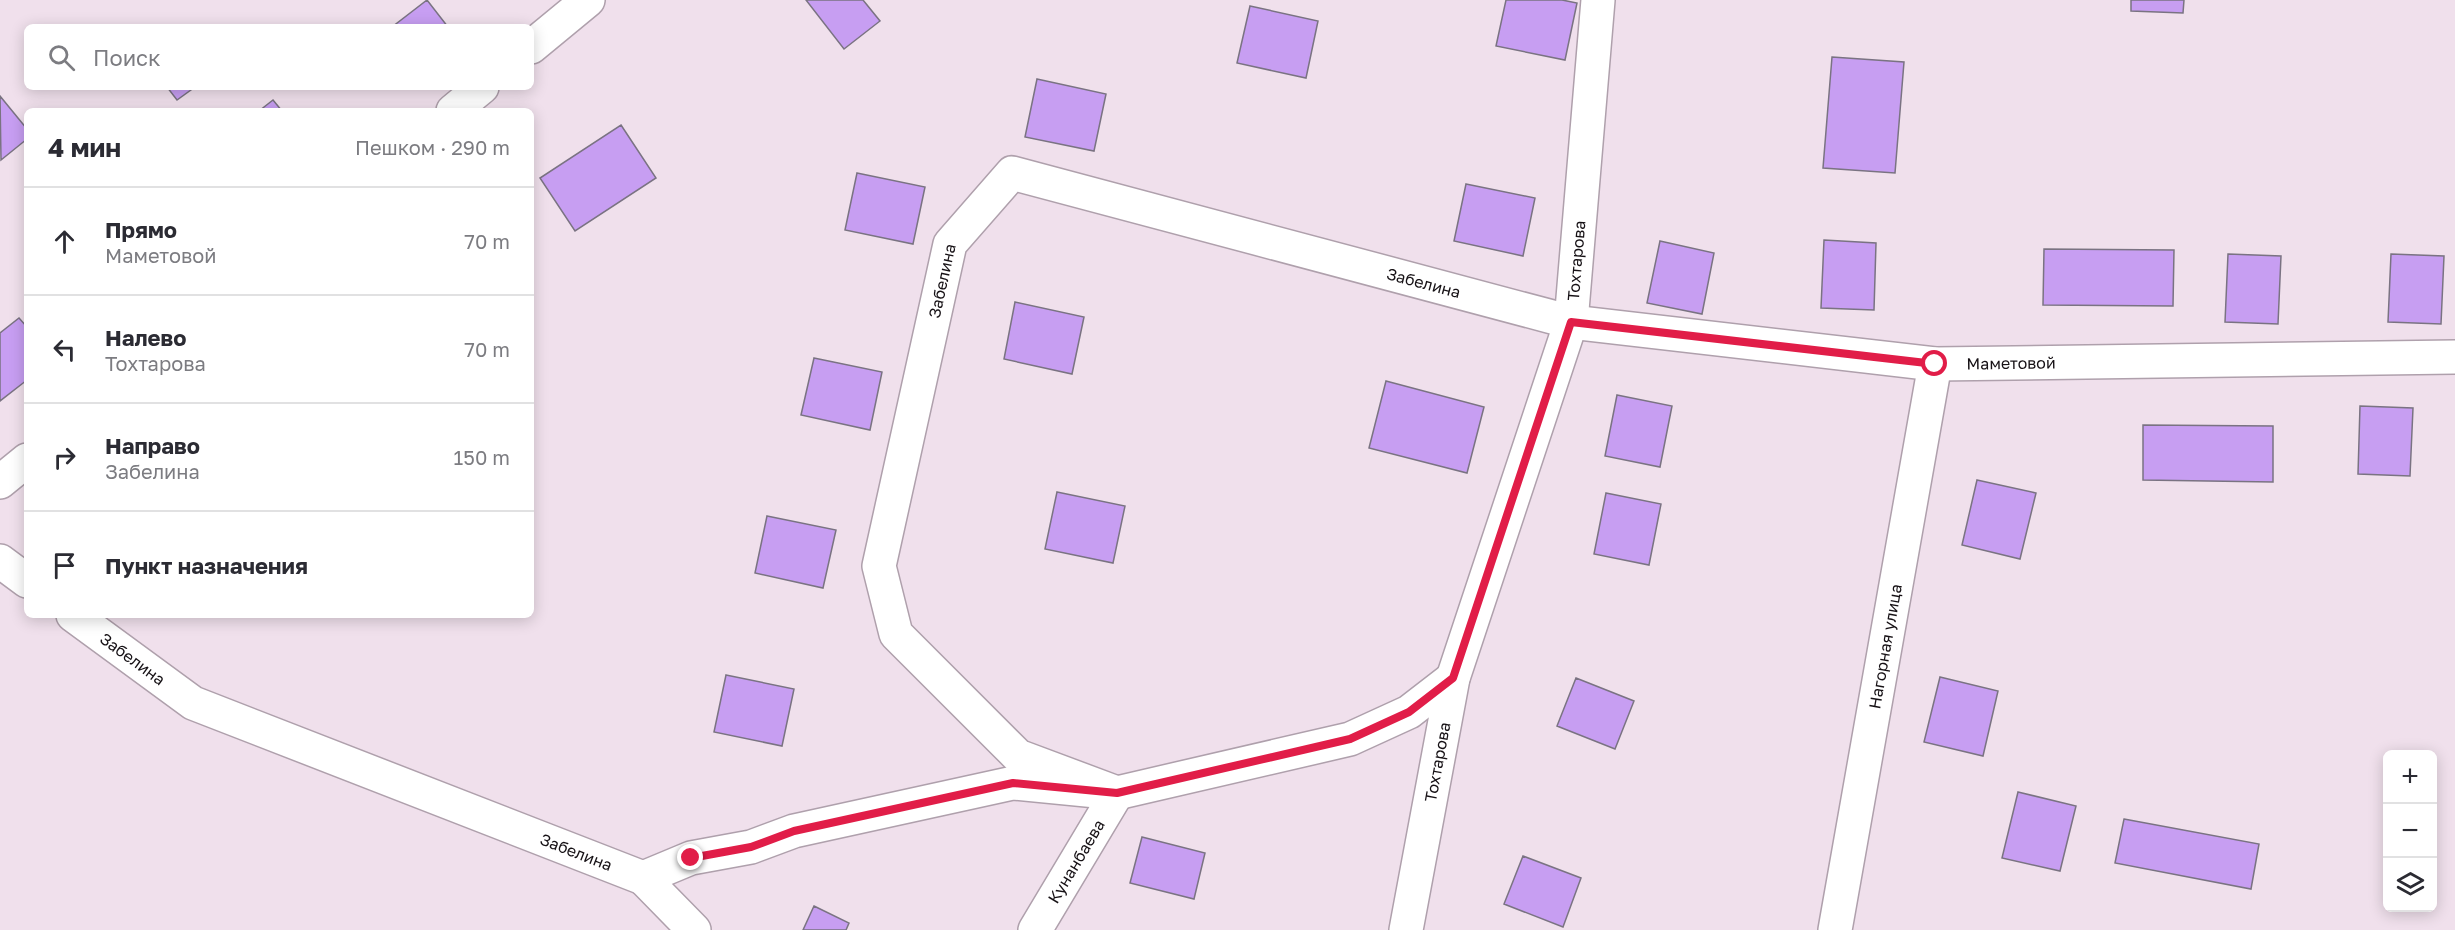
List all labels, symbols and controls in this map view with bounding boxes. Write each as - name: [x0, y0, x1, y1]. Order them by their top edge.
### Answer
- search box: [24, 24, 534, 90]
- icon: search: [45, 41, 78, 74]
- text: Поиск: [93, 44, 161, 71]
- text: 4 мин: [48, 132, 121, 163]
- text: Пешком · 290 m: [355, 135, 510, 159]
- text: Прямо: [105, 216, 177, 243]
- street label: Тохтарова: [1563, 220, 1589, 302]
- icon: ahead: [48, 225, 81, 258]
- text: 70 m: [464, 229, 510, 253]
- street label: Забелина: [924, 242, 960, 320]
- text: Маметовой: [105, 243, 216, 267]
- street label: Забелина: [1384, 263, 1463, 302]
- text: Налево: [105, 324, 187, 351]
- icon: left: [48, 333, 81, 366]
- text: 70 m: [464, 337, 510, 361]
- route start: [1921, 350, 1947, 376]
- text: Тохтарова: [105, 351, 206, 375]
- street label: Маметовой: [1966, 352, 2056, 374]
- text: Направо: [105, 432, 200, 459]
- icon: right: [48, 441, 81, 474]
- text: 150 m: [454, 445, 510, 469]
- text: Забелина: [105, 459, 200, 483]
- icon: arrive: [48, 549, 81, 582]
- text: Пункт назначения: [105, 552, 308, 579]
- street label: Нагорная улица: [1864, 582, 1906, 711]
- street label: Забелина: [96, 628, 169, 689]
- street label: Тохтарова: [1420, 720, 1455, 803]
- map controls: [2383, 750, 2437, 912]
- button: +: [2383, 750, 2437, 804]
- button: −: [2383, 804, 2437, 858]
- street label: Кунанбаева: [1043, 816, 1109, 907]
- street label: Забелина: [537, 829, 615, 875]
- route end: [677, 844, 703, 870]
- button: layers: [2383, 858, 2437, 912]

